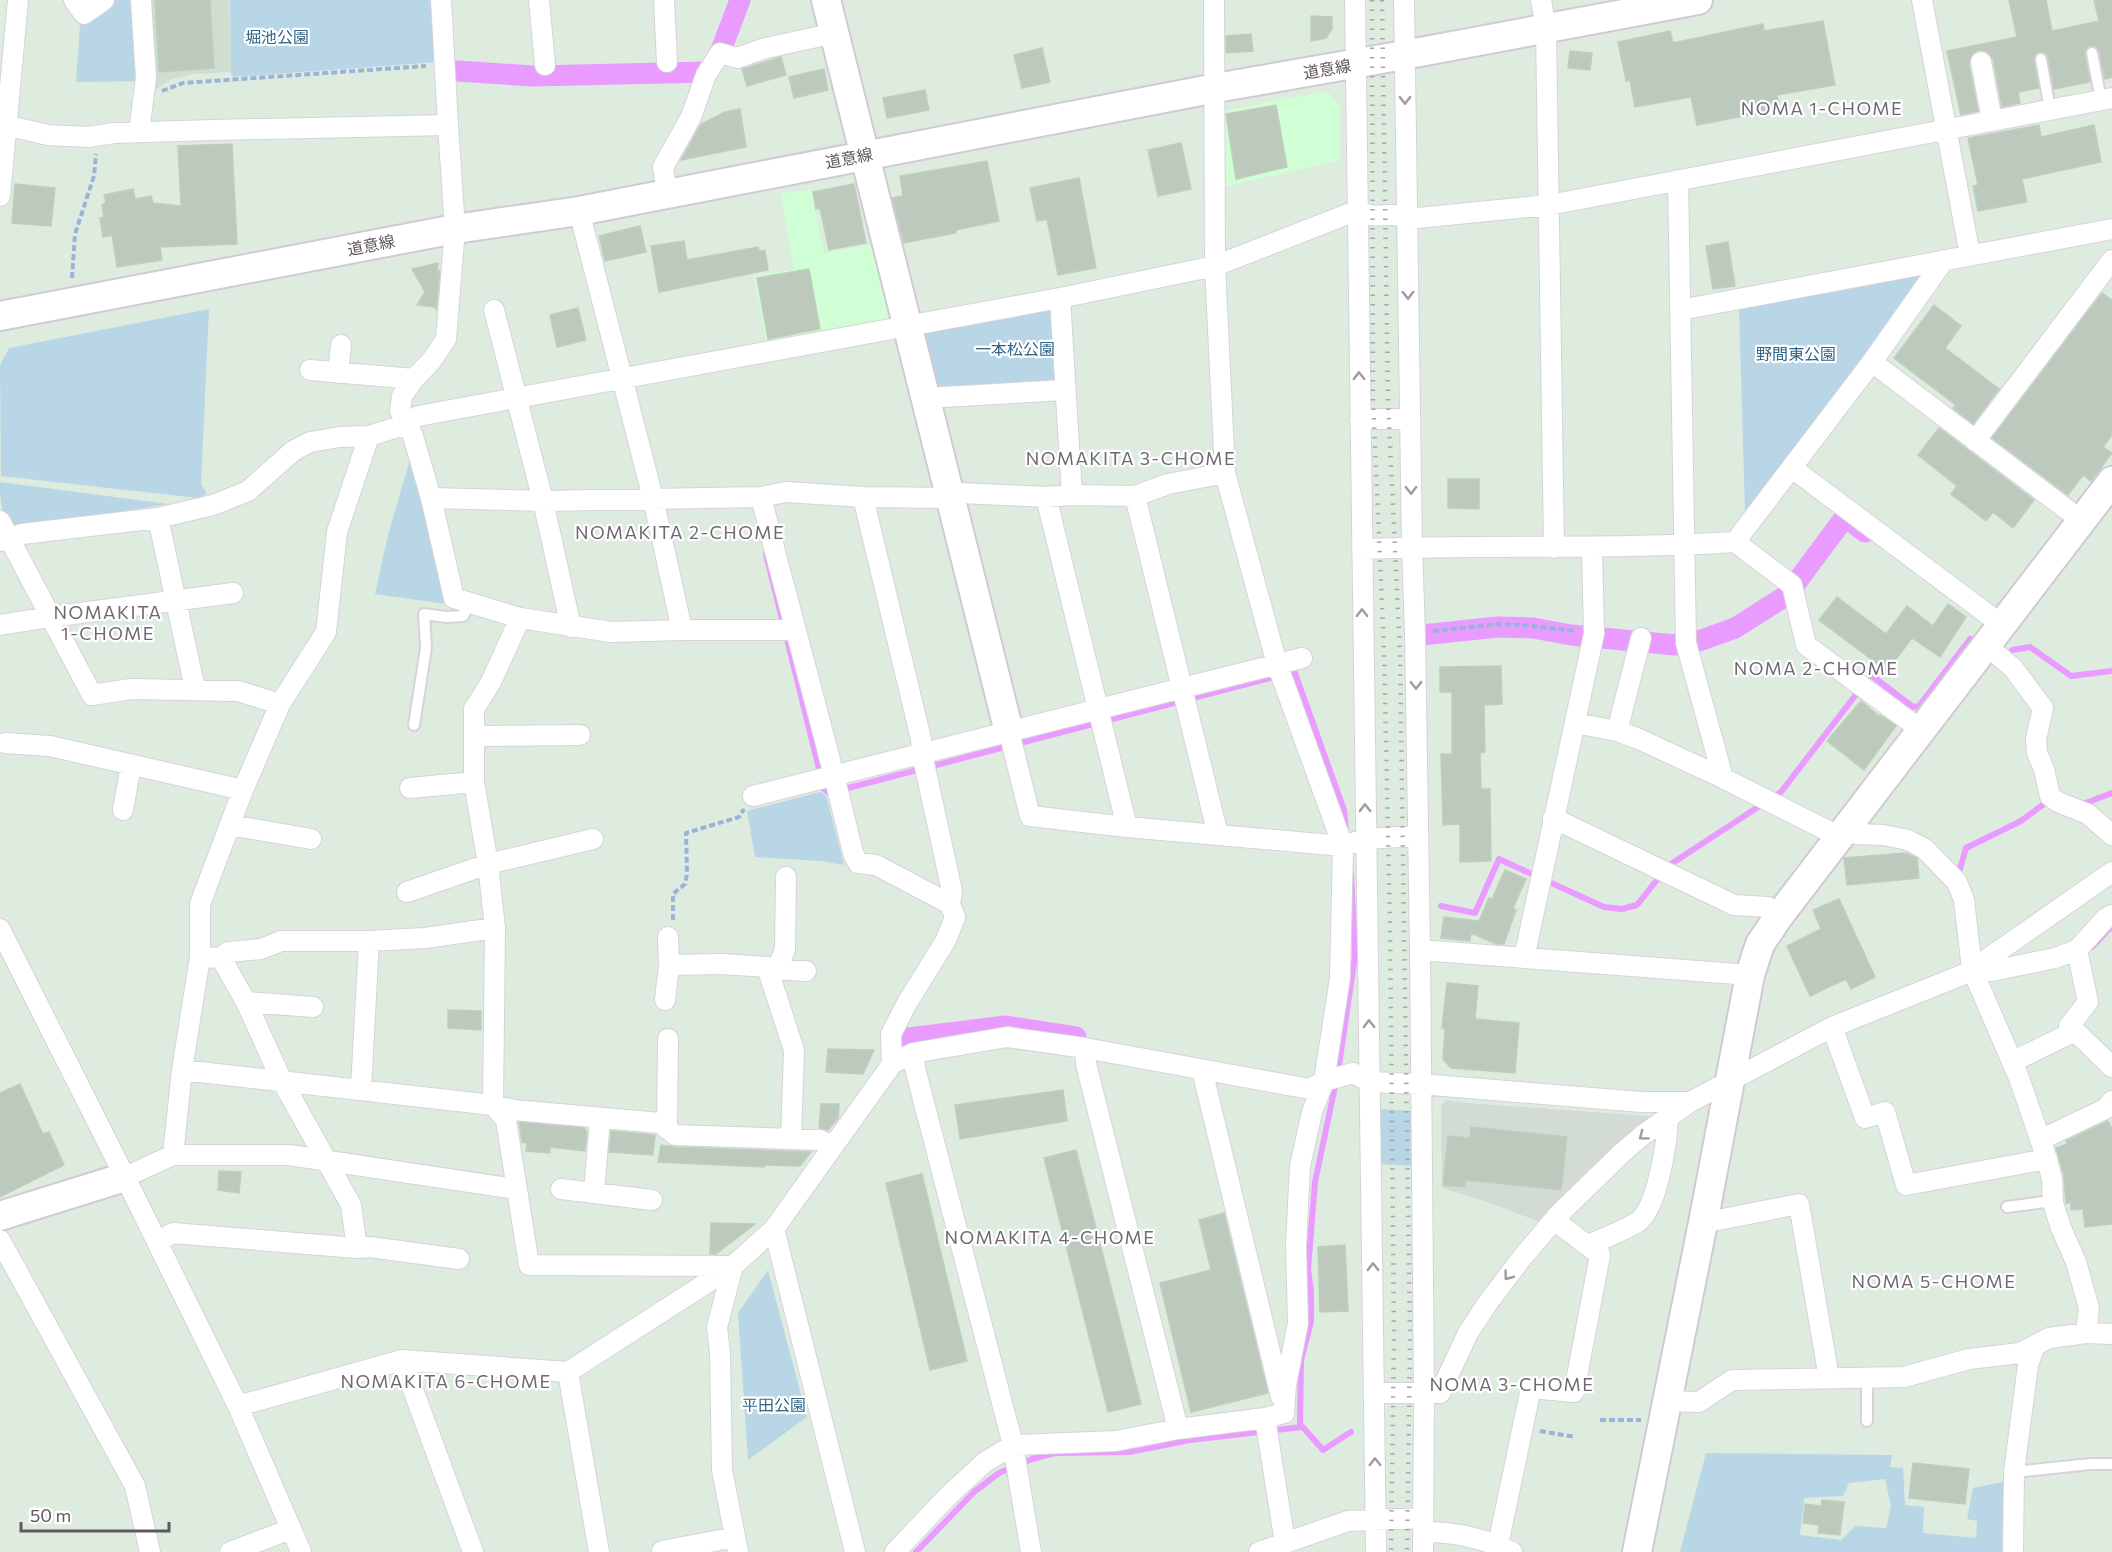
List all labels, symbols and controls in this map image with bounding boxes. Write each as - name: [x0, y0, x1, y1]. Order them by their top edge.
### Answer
- park label: 堀池公園: [245, 27, 309, 46]
- street label: 道意線: [1302, 55, 1352, 82]
- one-way arrow: [1399, 96, 1411, 105]
- district label: NOMA 1-CHOME: [1741, 97, 1903, 119]
- street label: 道意線: [824, 144, 874, 171]
- street label: 道意線: [346, 231, 396, 258]
- one-way arrow: [1402, 291, 1415, 300]
- park label: 一本松公園: [975, 339, 1055, 358]
- park label: 野間東公園: [1756, 344, 1836, 363]
- one-way arrow: [1353, 371, 1366, 380]
- district label: NOMAKITA 3-CHOME: [1026, 447, 1236, 469]
- one-way arrow: [1405, 486, 1417, 495]
- district label: NOMAKITA 2-CHOME: [575, 521, 785, 543]
- district label: NOMAKITA 1-CHOME: [53, 601, 163, 644]
- one-way arrow: [1356, 608, 1368, 617]
- district label: NOMA 2-CHOME: [1734, 657, 1898, 679]
- one-way arrow: [1410, 681, 1422, 690]
- one-way arrow: [1359, 803, 1371, 812]
- one-way arrow: [1363, 1019, 1375, 1028]
- one-way arrow: [1638, 1129, 1649, 1140]
- district label: NOMAKITA 4-CHOME: [944, 1226, 1156, 1248]
- one-way arrow: [1367, 1262, 1379, 1271]
- one-way arrow: [1504, 1269, 1515, 1280]
- district label: NOMA 5-CHOME: [1851, 1270, 2017, 1292]
- district label: NOMAKITA 6-CHOME: [340, 1370, 552, 1392]
- district label: NOMA 3-CHOME: [1429, 1373, 1595, 1395]
- park label: 平田公園: [742, 1395, 806, 1414]
- one-way arrow: [1369, 1457, 1381, 1466]
- scale bar: [21, 1495, 170, 1533]
- text: 50 m: [30, 1504, 71, 1526]

